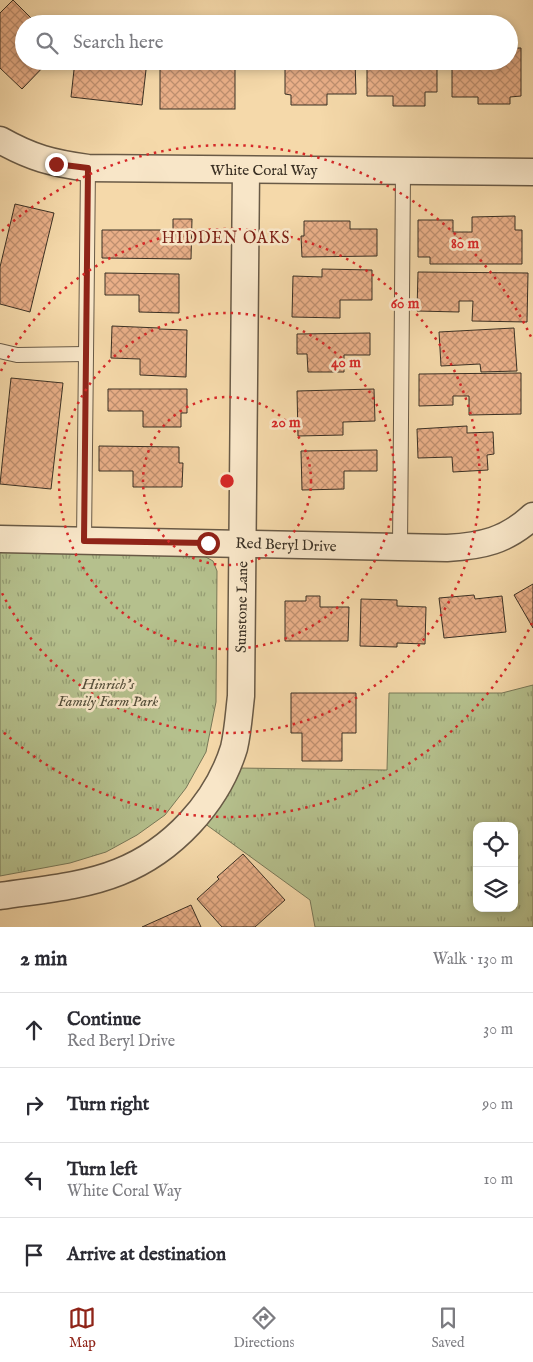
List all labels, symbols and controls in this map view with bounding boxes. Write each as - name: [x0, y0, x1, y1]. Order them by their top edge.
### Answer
- search box: [15, 15, 518, 70]
- icon: search: [33, 29, 61, 57]
- text: Search here: [73, 31, 164, 55]
- route end: [45, 153, 68, 176]
- street label: White Coral Way: [210, 161, 318, 180]
- district label: HIDDEN OAKS: [162, 229, 290, 249]
- text: 80 m: [451, 234, 479, 253]
- text: 60 m: [391, 294, 420, 313]
- text: 40 m: [331, 353, 361, 372]
- text: 20 m: [271, 413, 301, 432]
- centre of rings: [218, 472, 236, 490]
- route start: [197, 532, 220, 555]
- street label: Red Beryl Drive: [235, 534, 337, 556]
- street label: Sunstone Lane: [232, 561, 252, 653]
- park label: Hinrich's Family Farm Park: [58, 675, 158, 711]
- map controls: [473, 822, 518, 912]
- button: locate: [473, 822, 518, 867]
- button: layers: [473, 867, 518, 912]
- text: 2 min: [20, 946, 67, 973]
- text: Walk · 130 m: [433, 950, 513, 970]
- text: Continue: [67, 1008, 141, 1032]
- icon: ahead: [20, 1016, 48, 1044]
- text: 30 m: [483, 1020, 513, 1040]
- text: Red Beryl Drive: [67, 1032, 175, 1052]
- icon: right: [20, 1091, 48, 1119]
- text: Turn right: [67, 1093, 149, 1117]
- text: 90 m: [482, 1095, 513, 1115]
- text: Turn left: [67, 1158, 138, 1182]
- icon: left: [20, 1166, 48, 1194]
- text: 10 m: [483, 1170, 513, 1190]
- text: White Coral Way: [67, 1182, 182, 1202]
- icon: arrive: [20, 1241, 48, 1269]
- text: Arrive at destination: [67, 1243, 226, 1267]
- tab: Map: [68, 1304, 96, 1352]
- tab: Directions: [233, 1304, 294, 1352]
- tab: Saved: [431, 1304, 464, 1352]

